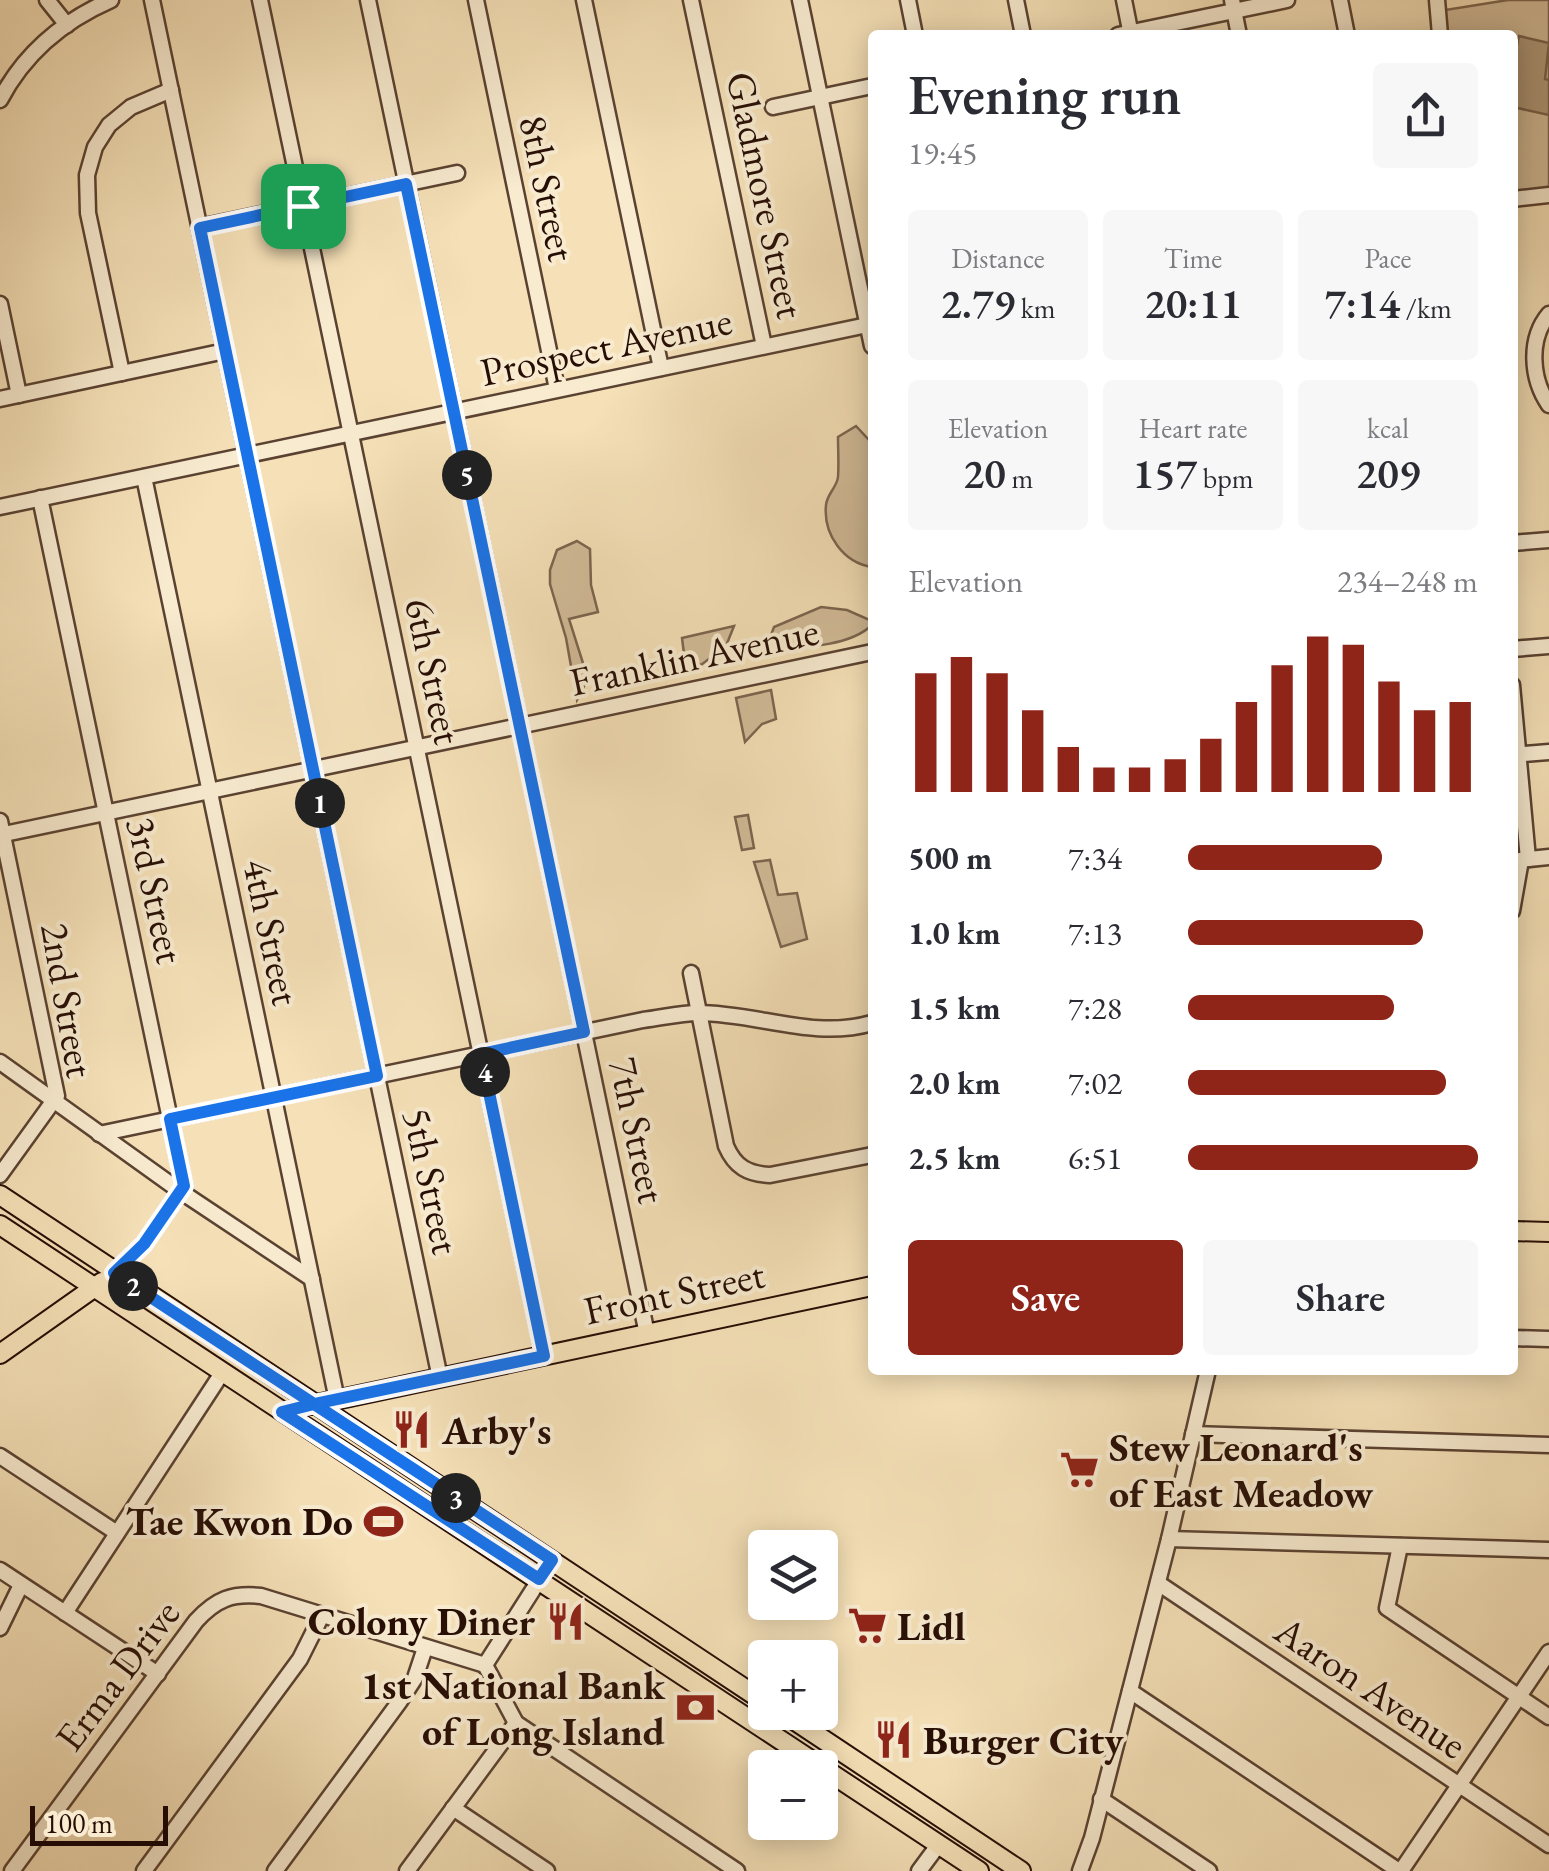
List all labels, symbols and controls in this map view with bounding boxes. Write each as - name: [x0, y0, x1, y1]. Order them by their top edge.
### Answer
- text: Evening run: [908, 59, 1181, 130]
- button: share: [1373, 63, 1478, 168]
- street label: Gladmore Street: [715, 67, 818, 323]
- street label: 8th Street: [507, 110, 589, 266]
- text: 19:45: [908, 132, 977, 174]
- pin: [261, 164, 346, 249]
- icon: arrive: [276, 179, 331, 234]
- text: Distance: [951, 240, 1045, 276]
- text: Time: [1164, 240, 1222, 276]
- text: Pace: [1365, 240, 1411, 276]
- text: 2.79: [940, 276, 1015, 331]
- text: 20:11: [1144, 276, 1242, 331]
- text: 7:14: [1324, 276, 1400, 331]
- text: km: [1015, 290, 1056, 326]
- text: /km: [1400, 290, 1452, 326]
- street label: Prospect Avenue: [476, 294, 736, 398]
- text: Elevation: [948, 410, 1048, 446]
- text: Heart rate: [1139, 410, 1247, 446]
- text: kcal: [1367, 410, 1409, 446]
- text: 20: [963, 446, 1006, 501]
- text: 157: [1133, 446, 1197, 501]
- text: 209: [1356, 446, 1420, 501]
- pin: 5: [442, 450, 492, 500]
- text: 5: [460, 457, 474, 493]
- text: m: [1006, 460, 1033, 496]
- text: bpm: [1197, 460, 1253, 496]
- text: Elevation: [908, 560, 1023, 602]
- text: 234–248 m: [1337, 560, 1478, 602]
- street label: 6th Street: [393, 593, 475, 749]
- street label: Franklin Avenue: [565, 604, 823, 708]
- pin: 1: [295, 778, 345, 828]
- text: 1: [313, 785, 327, 821]
- street label: 3rd Street: [115, 812, 197, 969]
- text: 500 m: [908, 837, 992, 879]
- text: 7:34: [1068, 837, 1122, 879]
- street label: 4th Street: [231, 854, 313, 1010]
- text: 1.0 km: [908, 912, 1001, 954]
- text: 7:13: [1068, 912, 1122, 954]
- street label: 2nd Street: [29, 918, 107, 1082]
- text: 1.5 km: [908, 987, 1001, 1029]
- text: 7:28: [1068, 987, 1122, 1029]
- pin: 4: [460, 1047, 510, 1097]
- street label: 7th Street: [597, 1052, 679, 1208]
- text: 4: [478, 1054, 492, 1090]
- text: 2.0 km: [908, 1062, 1001, 1104]
- text: 7:02: [1068, 1062, 1122, 1104]
- street label: 5th Street: [391, 1103, 473, 1259]
- text: 2.5 km: [908, 1137, 1001, 1179]
- text: 6:51: [1068, 1137, 1122, 1179]
- button: Save: [908, 1240, 1183, 1355]
- button: Share: [1203, 1240, 1478, 1355]
- street label: Front Street: [579, 1247, 769, 1336]
- pin: 2: [108, 1261, 158, 1311]
- text: 2: [126, 1268, 140, 1304]
- place label: Arby's: [441, 1404, 552, 1456]
- restaurant icon: Arby's: [391, 1409, 433, 1451]
- place label: Stew Leonard's of East Meadow: [1109, 1421, 1373, 1519]
- supermarket icon: Stew Leonard's of East Meadow: [1058, 1449, 1100, 1491]
- pin: 3: [431, 1473, 481, 1523]
- text: 3: [449, 1480, 463, 1516]
- place label: Tae Kwon Do: [126, 1495, 353, 1547]
- sports icon: Tae Kwon Do: [362, 1500, 404, 1542]
- map controls: [748, 1530, 838, 1840]
- button: layers: [748, 1530, 838, 1620]
- street label: Erma Drive: [43, 1589, 191, 1761]
- place label: Colony Diner: [308, 1595, 535, 1647]
- restaurant icon: Colony Diner: [544, 1600, 586, 1642]
- place label: Lidl: [897, 1600, 966, 1652]
- street label: Aaron Avenue: [1264, 1603, 1477, 1770]
- supermarket icon: Lidl: [846, 1605, 888, 1647]
- button: +: [748, 1640, 838, 1730]
- place label: 1st National Bank of Long Island: [361, 1659, 666, 1757]
- bank icon: 1st National Bank of Long Island: [674, 1687, 716, 1729]
- place label: Burger City: [923, 1714, 1124, 1766]
- restaurant icon: Burger City: [872, 1719, 914, 1761]
- button: −: [748, 1750, 838, 1840]
- scale bar: [30, 1801, 168, 1846]
- text: 100 m: [45, 1805, 113, 1841]

